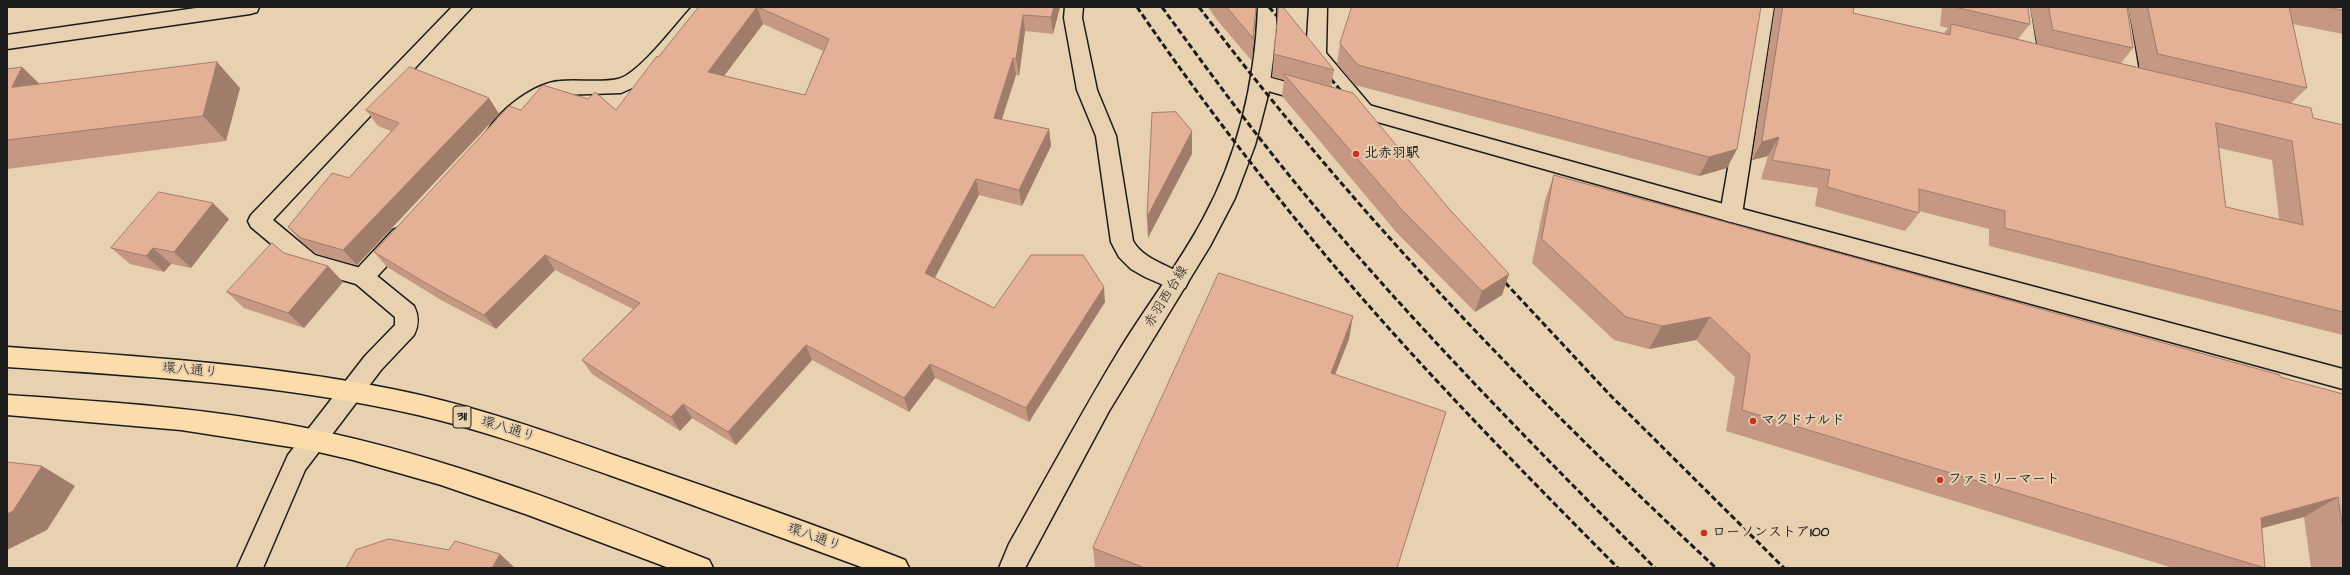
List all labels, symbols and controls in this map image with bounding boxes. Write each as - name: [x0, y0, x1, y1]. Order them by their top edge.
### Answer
- place label: 北赤羽駅: [1364, 146, 1420, 162]
- marker: 北赤羽駅: [1351, 149, 1361, 159]
- street label: 赤羽西台線: [1141, 263, 1193, 331]
- street label: 環八通り: [161, 360, 219, 382]
- road number: 311: [453, 406, 471, 428]
- place label: マクドナルド: [1761, 413, 1845, 429]
- street label: 環八通り: [479, 414, 537, 446]
- marker: マクドナルド: [1748, 416, 1758, 426]
- place label: ファミリーマート: [1948, 472, 2060, 488]
- marker: ファミリーマート: [1935, 475, 1945, 485]
- street label: 環八通り: [785, 521, 843, 555]
- place label: ローソンストア100: [1712, 525, 1829, 541]
- marker: ローソンストア100: [1699, 528, 1709, 538]

